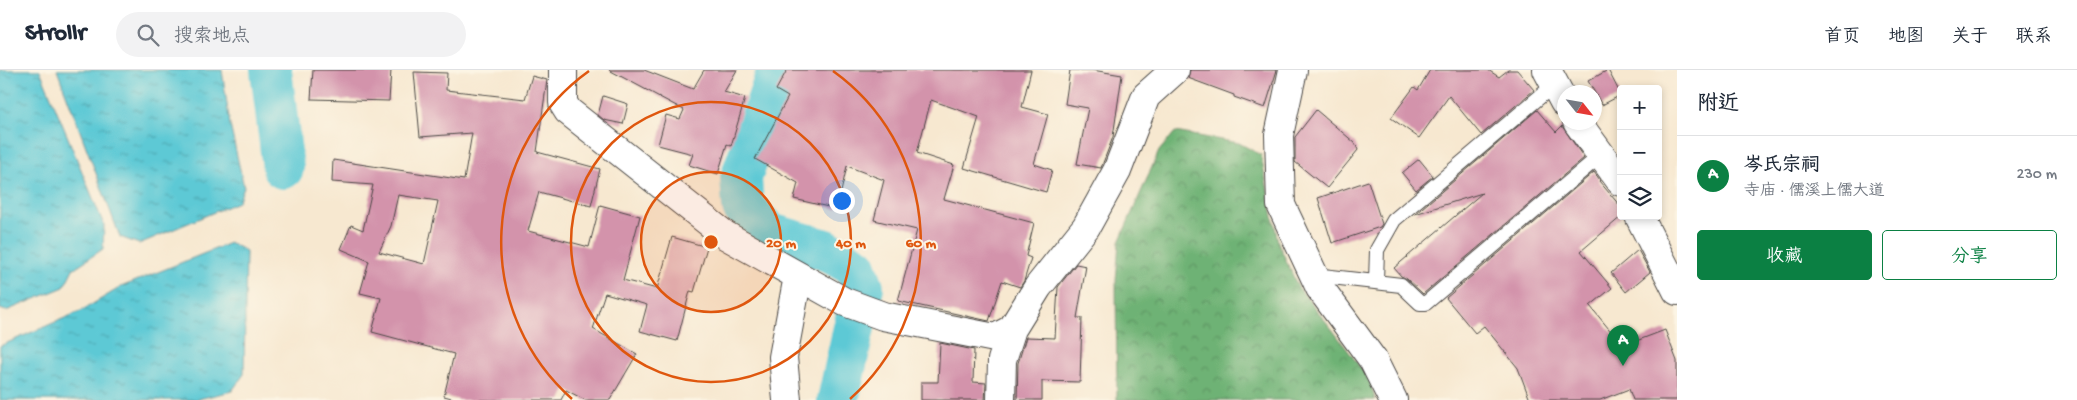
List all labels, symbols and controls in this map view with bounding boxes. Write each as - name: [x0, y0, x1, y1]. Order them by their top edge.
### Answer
- search box: [116, 12, 466, 57]
- text: Strollr: [25, 20, 86, 49]
- icon: search: [134, 21, 162, 49]
- text: 搜索地点: [174, 26, 250, 49]
- text: 首页: [1824, 27, 1860, 48]
- text: 地图: [1888, 27, 1924, 48]
- text: 关于: [1952, 27, 1988, 48]
- text: 联系: [2016, 27, 2052, 48]
- north arrow: [1557, 85, 1602, 130]
- map controls: [1617, 85, 1662, 220]
- button: +: [1617, 85, 1662, 130]
- text: 附近: [1697, 93, 1739, 118]
- button: −: [1617, 130, 1662, 175]
- text: 岑氏宗祠: [1744, 155, 1820, 178]
- text: A: [1708, 166, 1718, 185]
- text: 230 m: [2017, 166, 2057, 185]
- button: layers: [1617, 175, 1662, 220]
- text: 寺庙 · 儒溪上儒大道: [1744, 183, 1885, 202]
- your location: [829, 188, 855, 214]
- button: 收藏: [1697, 230, 1872, 280]
- button: 分享: [1882, 230, 2057, 280]
- centre of rings: [702, 233, 720, 251]
- text: 20 m: [766, 235, 796, 253]
- text: 40 m: [835, 235, 866, 253]
- text: 60 m: [906, 235, 937, 253]
- pin: A: [1607, 325, 1639, 366]

